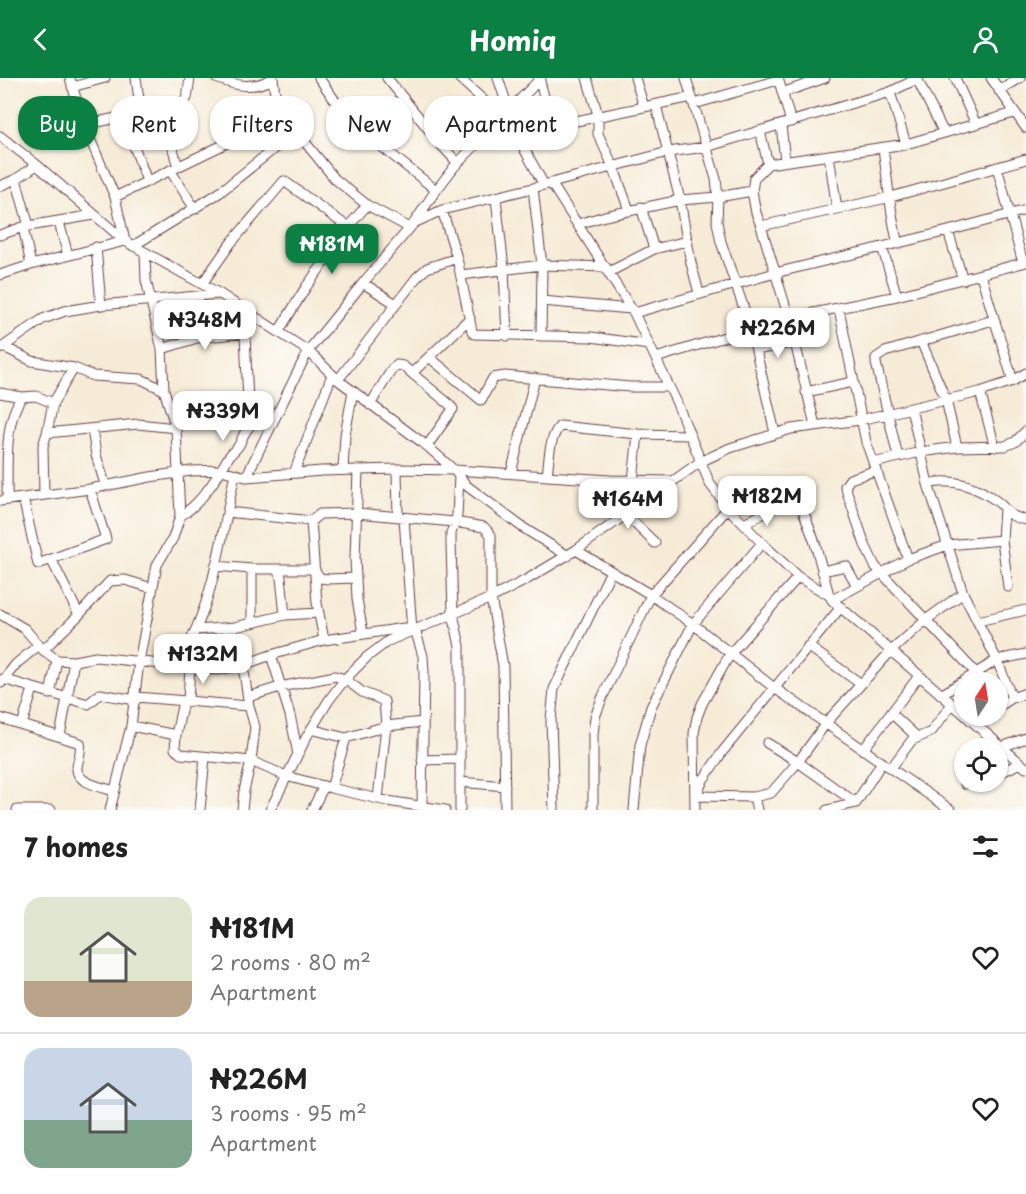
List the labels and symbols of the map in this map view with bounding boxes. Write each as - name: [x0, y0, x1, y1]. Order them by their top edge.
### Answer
- pin: ₦181M: [290, 224, 374, 275]
- pin: ₦348M: [163, 300, 247, 351]
- pin: ₦226M: [736, 308, 820, 359]
- pin: ₦339M: [181, 391, 265, 442]
- pin: ₦182M: [725, 476, 809, 527]
- pin: ₦164M: [586, 479, 670, 530]
- pin: ₦132M: [161, 634, 245, 685]
- north arrow: [954, 672, 1008, 726]

